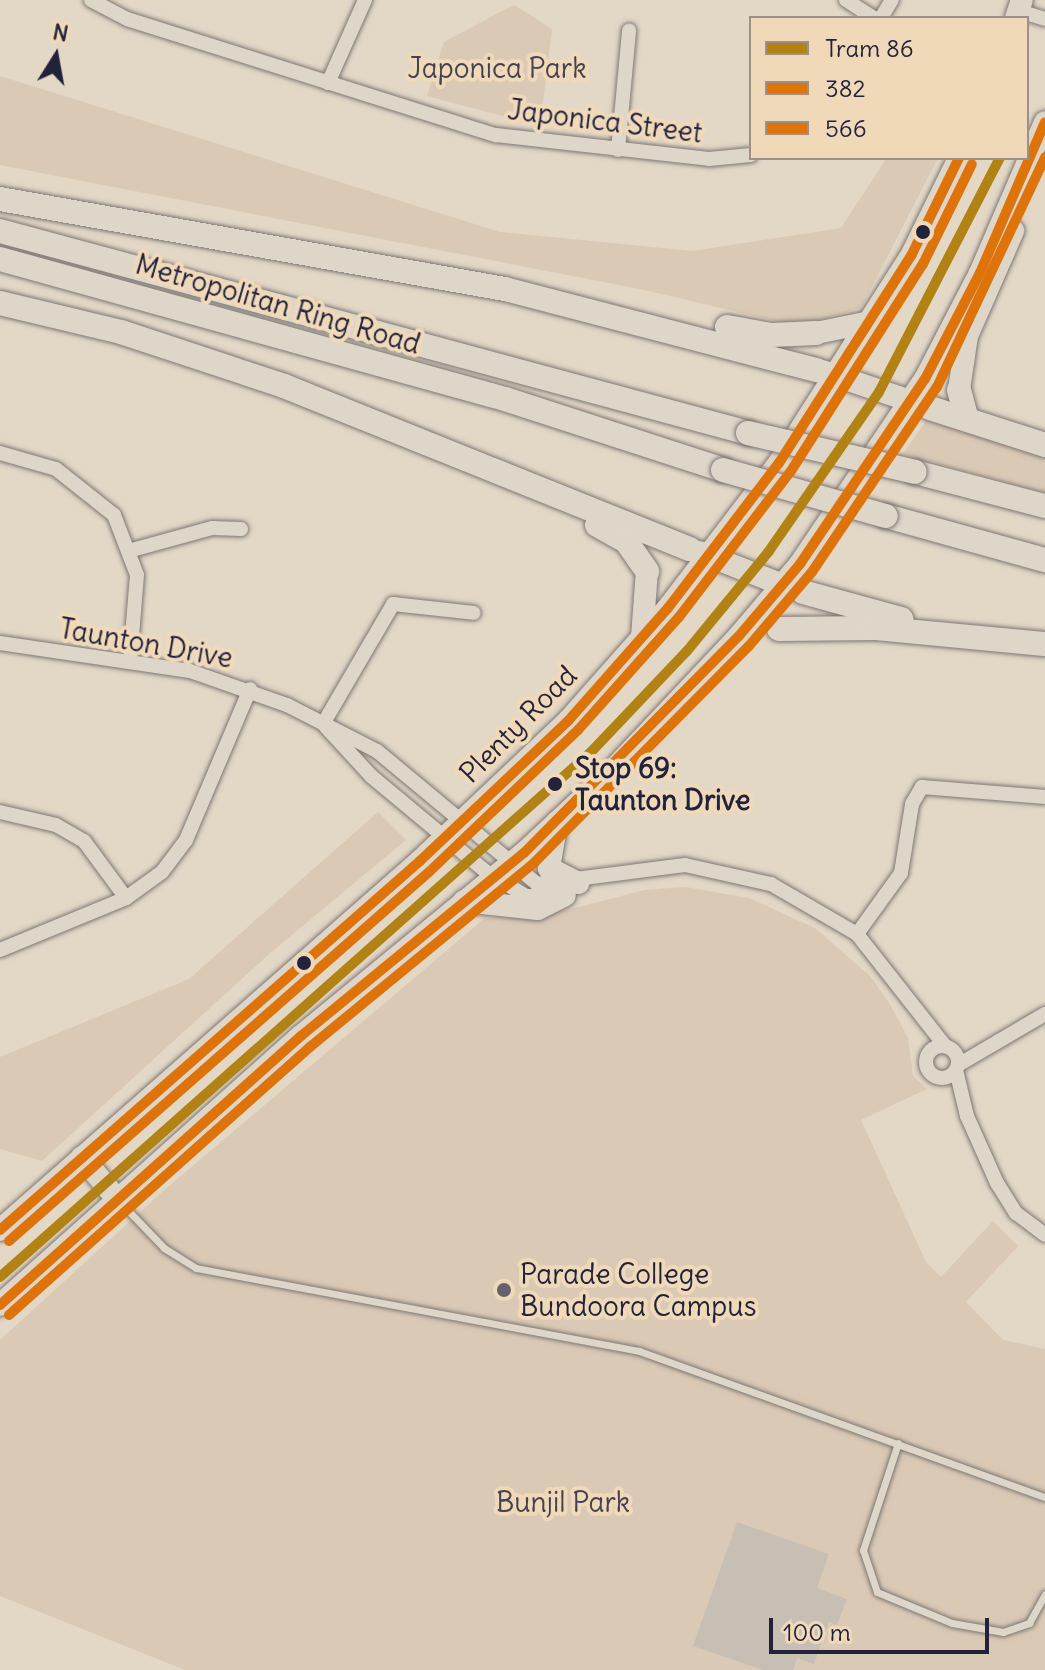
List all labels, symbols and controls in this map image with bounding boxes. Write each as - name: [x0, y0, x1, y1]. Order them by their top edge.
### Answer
- north arrow: [16, 16, 96, 96]
- legend: [749, 16, 1029, 160]
- text: N: [50, 17, 71, 48]
- text: Tram 86: [825, 33, 914, 63]
- park label: Japonica Park: [408, 51, 586, 85]
- text: 382: [825, 73, 866, 103]
- street label: Japonica Street: [506, 92, 704, 150]
- text: 566: [825, 113, 867, 143]
- unlabelled marker: [915, 224, 931, 240]
- street label: Metropolitan Ring Road: [132, 247, 424, 361]
- street label: Taunton Drive: [57, 611, 235, 675]
- street label: Plenty Road: [452, 658, 584, 790]
- place label: Stop 69: Taunton Drive: [575, 751, 750, 817]
- marker: Stop 69: Taunton Drive: [542, 771, 568, 797]
- unlabelled marker: [296, 955, 312, 971]
- place label: Parade College Bundoora Campus: [520, 1257, 756, 1323]
- marker: Parade College Bundoora Campus: [495, 1281, 513, 1299]
- park label: Bunjil Park: [496, 1485, 630, 1519]
- scale bar: [773, 1602, 993, 1652]
- text: 100 m: [783, 1617, 851, 1647]

